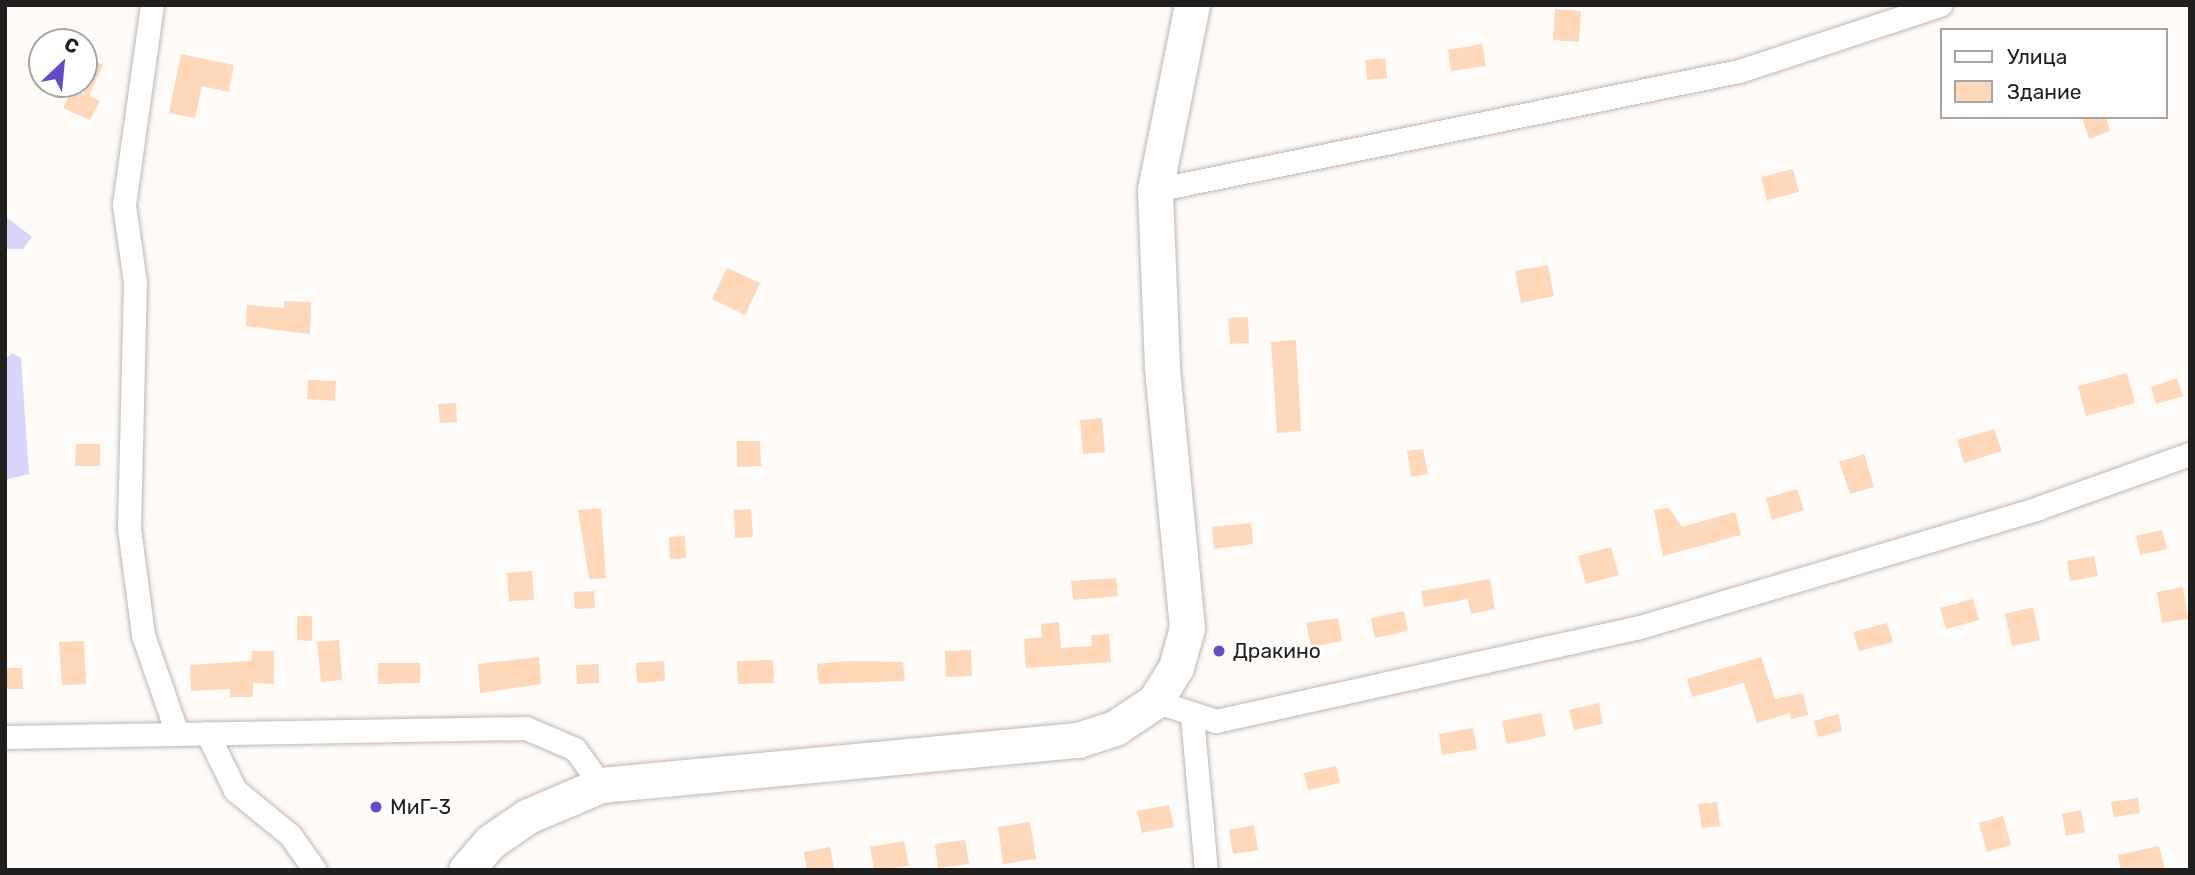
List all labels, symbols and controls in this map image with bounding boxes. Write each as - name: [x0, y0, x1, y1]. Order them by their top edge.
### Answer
- north arrow: [28, 28, 98, 98]
- legend: [1940, 28, 2167, 119]
- text: С: [61, 32, 83, 59]
- text: Улица: [2007, 44, 2067, 69]
- text: Здание: [2007, 79, 2082, 104]
- place label: Дракино: [1233, 638, 1321, 664]
- marker: Дракино: [1211, 643, 1227, 659]
- place label: МиГ-3: [390, 794, 451, 820]
- marker: МиГ-3: [368, 799, 384, 815]

